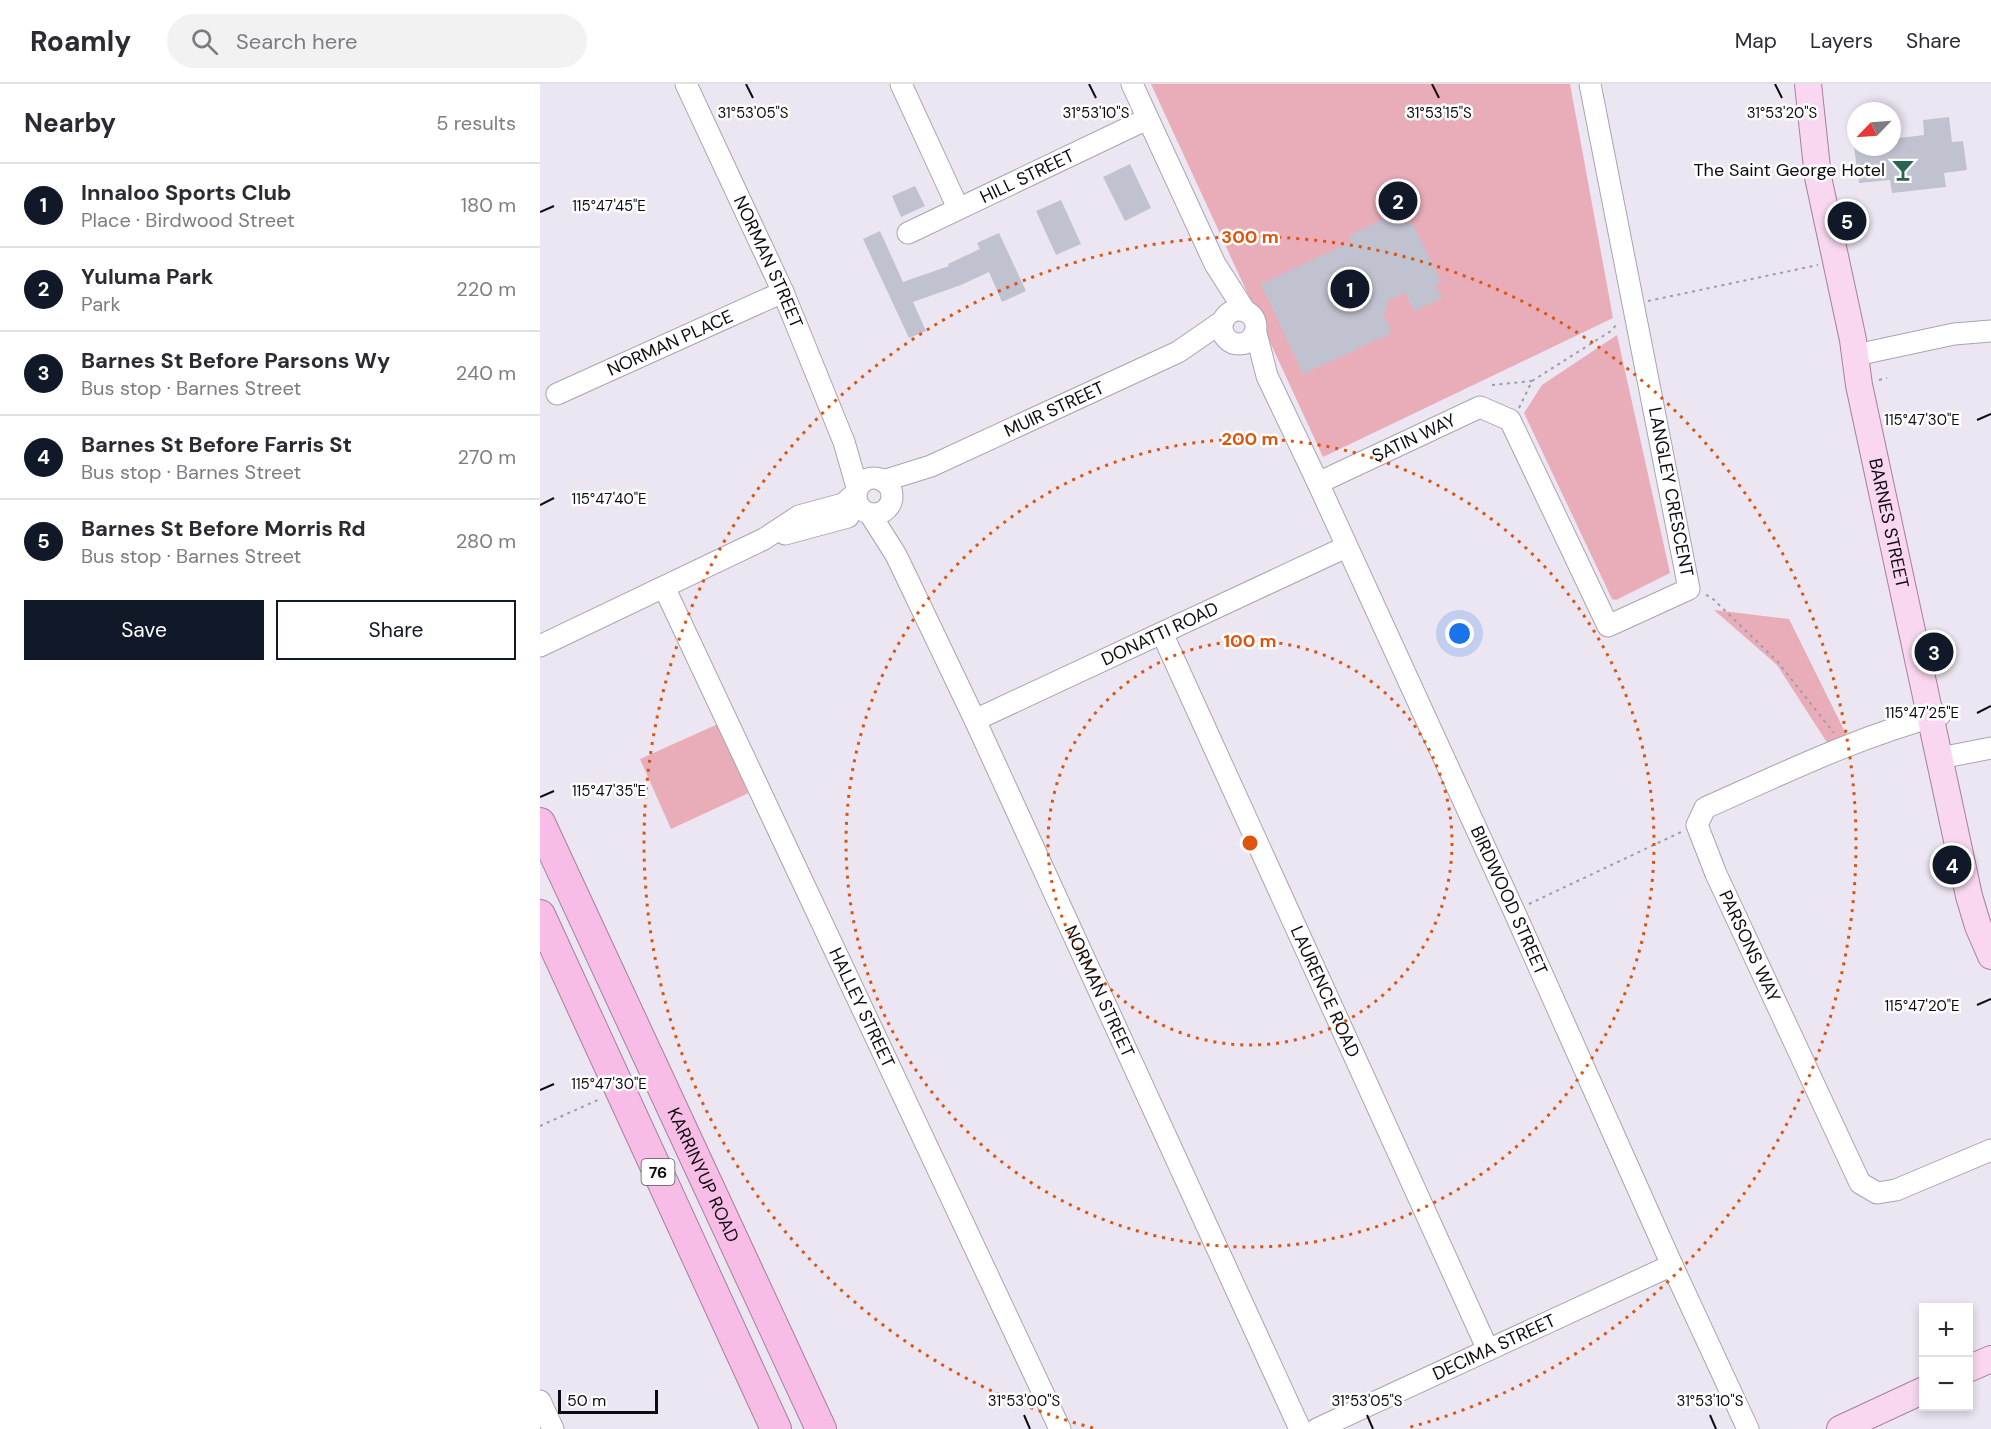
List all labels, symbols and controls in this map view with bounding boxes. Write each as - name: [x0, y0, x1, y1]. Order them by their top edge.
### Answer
- search box: [167, 14, 587, 68]
- text: Roamly: [30, 23, 131, 60]
- icon: search: [188, 25, 221, 58]
- text: Search here: [236, 27, 357, 56]
- text: Map: [1735, 27, 1777, 55]
- text: Layers: [1810, 27, 1873, 55]
- text: Share: [1906, 27, 1961, 55]
- north arrow: [1847, 102, 1901, 156]
- text: 31°53'05"S: [717, 103, 789, 123]
- text: 31°53'10"S: [1063, 103, 1130, 123]
- text: 31°53'15"S: [1406, 103, 1472, 123]
- text: 31°53'20"S: [1747, 103, 1818, 123]
- text: Nearby: [24, 106, 116, 140]
- text: 5 results: [436, 110, 516, 136]
- street label: HILL STREET: [976, 143, 1078, 209]
- bar icon: The Saint George Hotel: [1890, 157, 1916, 183]
- place label: The Saint George Hotel: [1694, 158, 1885, 182]
- text: Innaloo Sports Club: [81, 178, 292, 207]
- pin: 2: [1378, 178, 1418, 224]
- text: 1: [40, 192, 47, 218]
- text: 180 m: [461, 192, 516, 218]
- street label: NORMAN STREET: [728, 192, 808, 332]
- text: 115°47'45"E: [572, 196, 646, 216]
- pin: 5: [1828, 198, 1866, 244]
- text: Place · Birdwood Street: [81, 207, 295, 233]
- text: 300 m: [1221, 225, 1279, 249]
- text: Yuluma Park: [81, 262, 213, 291]
- pin: 1: [1330, 266, 1370, 312]
- text: 2: [38, 276, 49, 302]
- text: 220 m: [456, 276, 516, 302]
- text: Park: [81, 291, 121, 317]
- street label: NORMAN PLACE: [603, 304, 737, 382]
- text: Barnes St Before Parsons Wy: [81, 346, 390, 375]
- text: 3: [37, 360, 50, 386]
- text: 240 m: [456, 360, 516, 386]
- text: Bus stop · Barnes Street: [81, 375, 301, 401]
- street label: MUIR STREET: [1000, 376, 1108, 443]
- street label: LANGLEY CRESCENT: [1643, 405, 1699, 579]
- street label: SATIN WAY: [1368, 408, 1460, 468]
- text: 115°47'30"E: [1884, 410, 1960, 430]
- text: 200 m: [1222, 427, 1278, 451]
- text: Barnes St Before Farris St: [81, 430, 352, 459]
- text: 4: [37, 444, 50, 470]
- text: 270 m: [458, 444, 516, 470]
- street label: BARNES STREET: [1863, 456, 1914, 591]
- text: Bus stop · Barnes Street: [81, 459, 301, 485]
- text: 115°47'40"E: [571, 489, 647, 509]
- text: Barnes St Before Morris Rd: [81, 514, 366, 543]
- text: 5: [37, 528, 50, 554]
- text: 280 m: [456, 528, 516, 554]
- text: Bus stop · Barnes Street: [81, 543, 301, 569]
- street label: DONATTI ROAD: [1097, 596, 1222, 671]
- button: Save: [24, 600, 264, 660]
- button: Share: [276, 600, 516, 660]
- your location: [1445, 619, 1474, 648]
- text: 100 m: [1223, 629, 1277, 653]
- pin: 3: [1914, 630, 1954, 674]
- text: 115°47'25"E: [1885, 703, 1959, 723]
- text: 115°47'35"E: [572, 781, 646, 801]
- street label: BIRDWOOD STREET: [1465, 822, 1553, 979]
- centre of rings: [1240, 833, 1260, 853]
- pin: 4: [1932, 842, 1972, 888]
- street label: PARSONS WAY: [1713, 886, 1786, 1007]
- street label: NORMAN STREET: [1059, 921, 1140, 1061]
- street label: LAURENCE ROAD: [1285, 922, 1365, 1061]
- street label: HALLEY STREET: [823, 944, 900, 1072]
- text: 115°47'20"E: [1884, 996, 1960, 1016]
- text: 115°47'30"E: [571, 1074, 647, 1094]
- street label: KARRINYUP ROAD: [662, 1104, 745, 1246]
- road number: 76: [642, 1159, 674, 1185]
- map controls: [1919, 1303, 1973, 1411]
- button: +: [1919, 1303, 1973, 1357]
- street label: DECIMA STREET: [1429, 1308, 1559, 1386]
- button: −: [1919, 1357, 1973, 1411]
- scale bar: [558, 1387, 658, 1414]
- text: 50 m: [567, 1390, 606, 1411]
- text: 31°53'00"S: [988, 1391, 1061, 1411]
- text: 31°53'05"S: [1331, 1391, 1403, 1411]
- text: 31°53'10"S: [1677, 1391, 1744, 1411]

